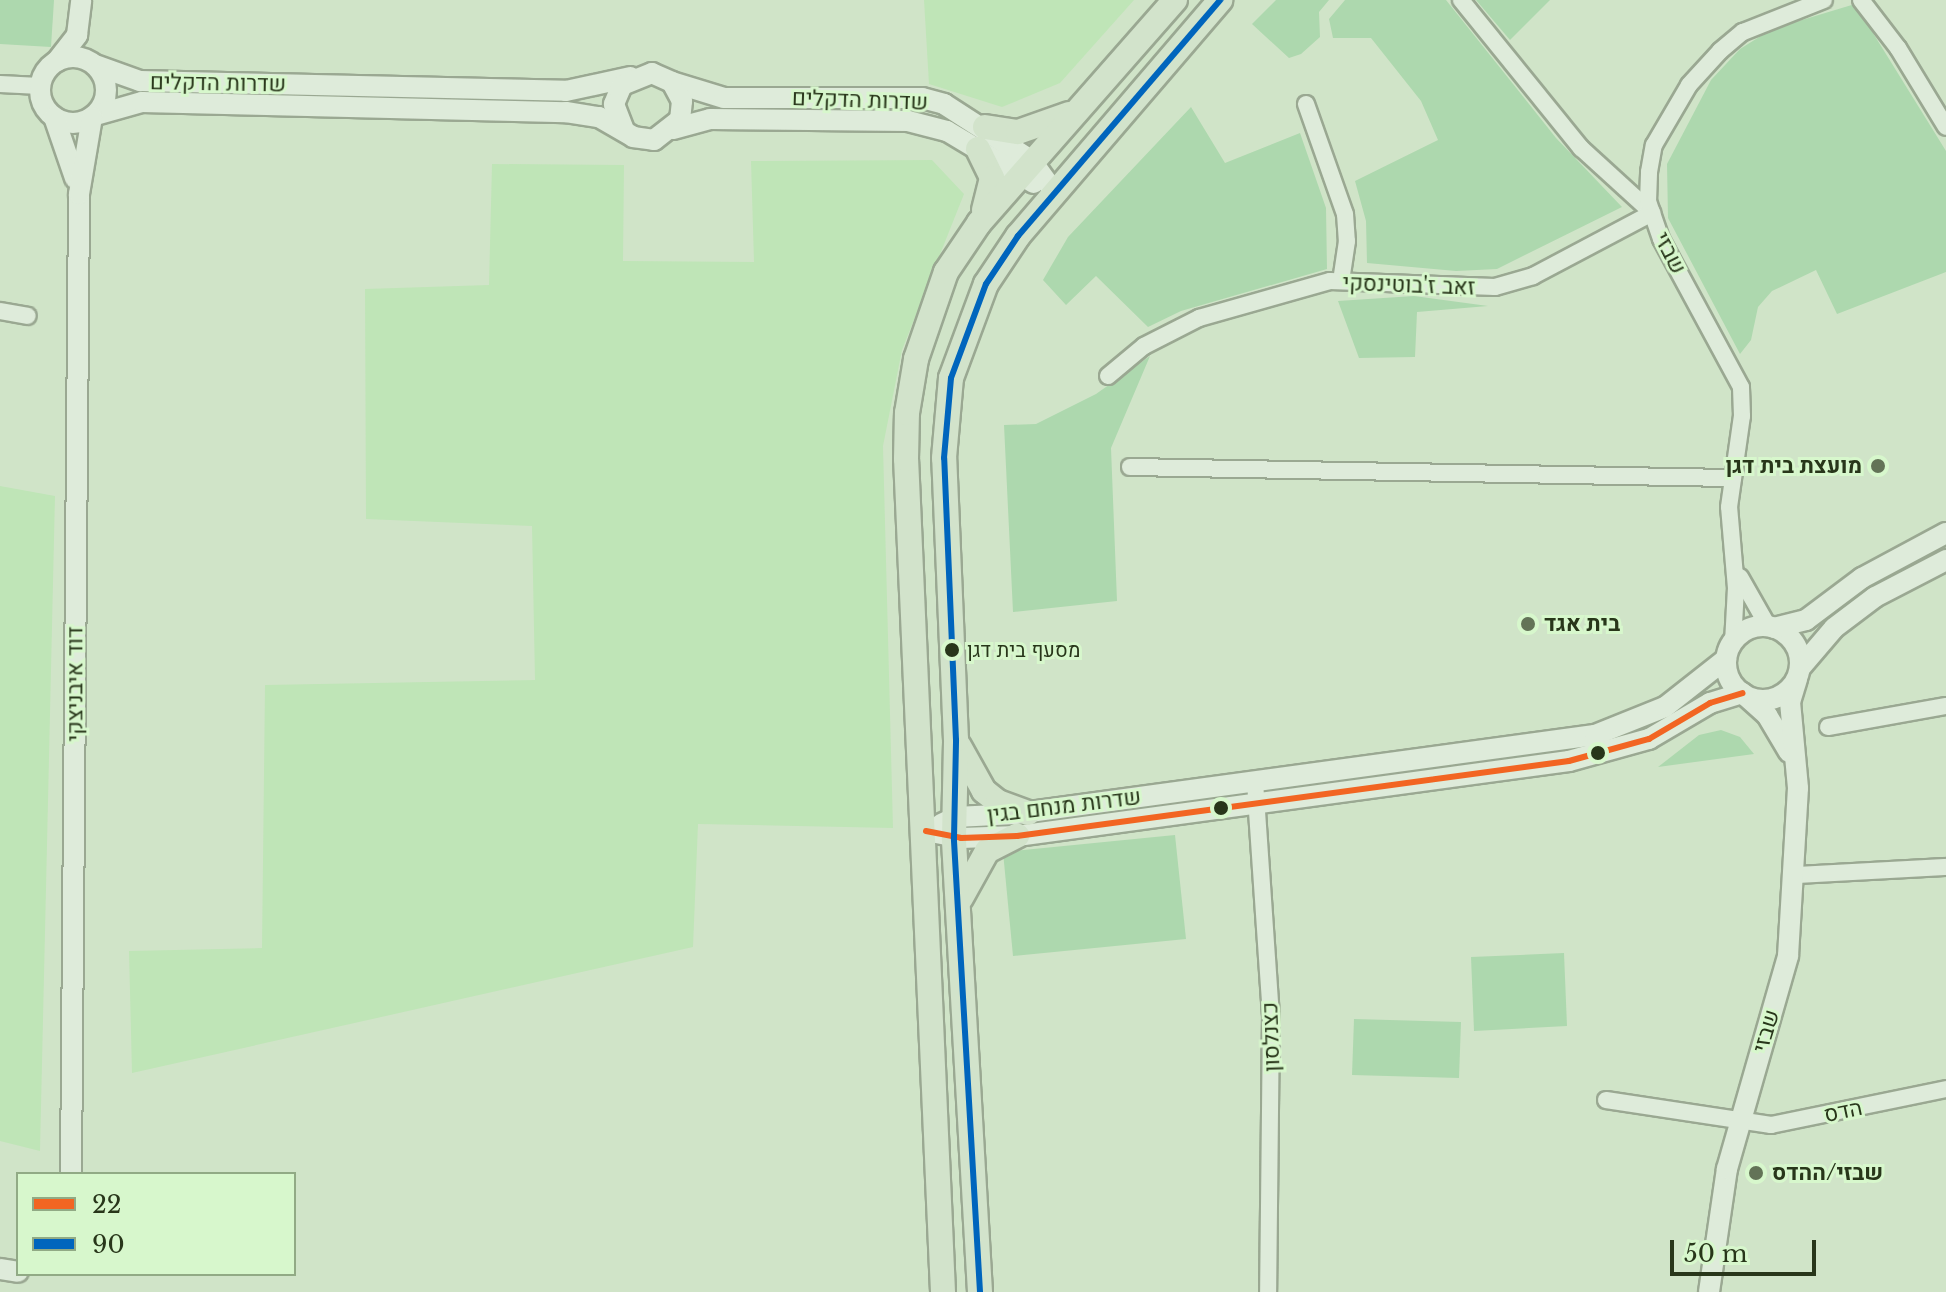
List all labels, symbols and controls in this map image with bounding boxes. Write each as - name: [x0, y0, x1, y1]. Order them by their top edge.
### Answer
- street label: שדרות הדקלים: [150, 69, 286, 97]
- street label: שדרות הדקלים: [791, 84, 929, 116]
- street label: שבזי: [1648, 228, 1692, 278]
- street label: זאב ז'בוטינסקי: [1342, 269, 1476, 301]
- place label: מועצת בית דגן: [1725, 453, 1862, 479]
- marker: מועצת בית דגן: [1869, 457, 1887, 475]
- place label: בית אגד: [1544, 611, 1620, 637]
- marker: בית אגד: [1519, 615, 1537, 633]
- street label: דוד איבניצקי: [62, 626, 88, 742]
- place label: מסעף בית דגן: [967, 638, 1080, 662]
- marker: מסעף בית דגן: [944, 642, 960, 658]
- unlabelled marker: [1590, 745, 1606, 761]
- street label: שדרות מנחם בגין: [986, 783, 1142, 829]
- unlabelled marker: [1213, 800, 1229, 816]
- street label: כצנלסון: [1257, 1002, 1285, 1072]
- street label: שבזי: [1747, 1006, 1785, 1056]
- street label: הדס: [1821, 1094, 1865, 1128]
- place label: שבזי/ההדס: [1772, 1160, 1883, 1186]
- marker: שבזי/ההדס: [1747, 1164, 1765, 1182]
- legend: [16, 1172, 296, 1276]
- text: 22: [92, 1190, 122, 1219]
- scale bar: [1674, 1224, 1820, 1274]
- text: 90: [92, 1230, 125, 1259]
- text: 50 m: [1684, 1239, 1747, 1268]

